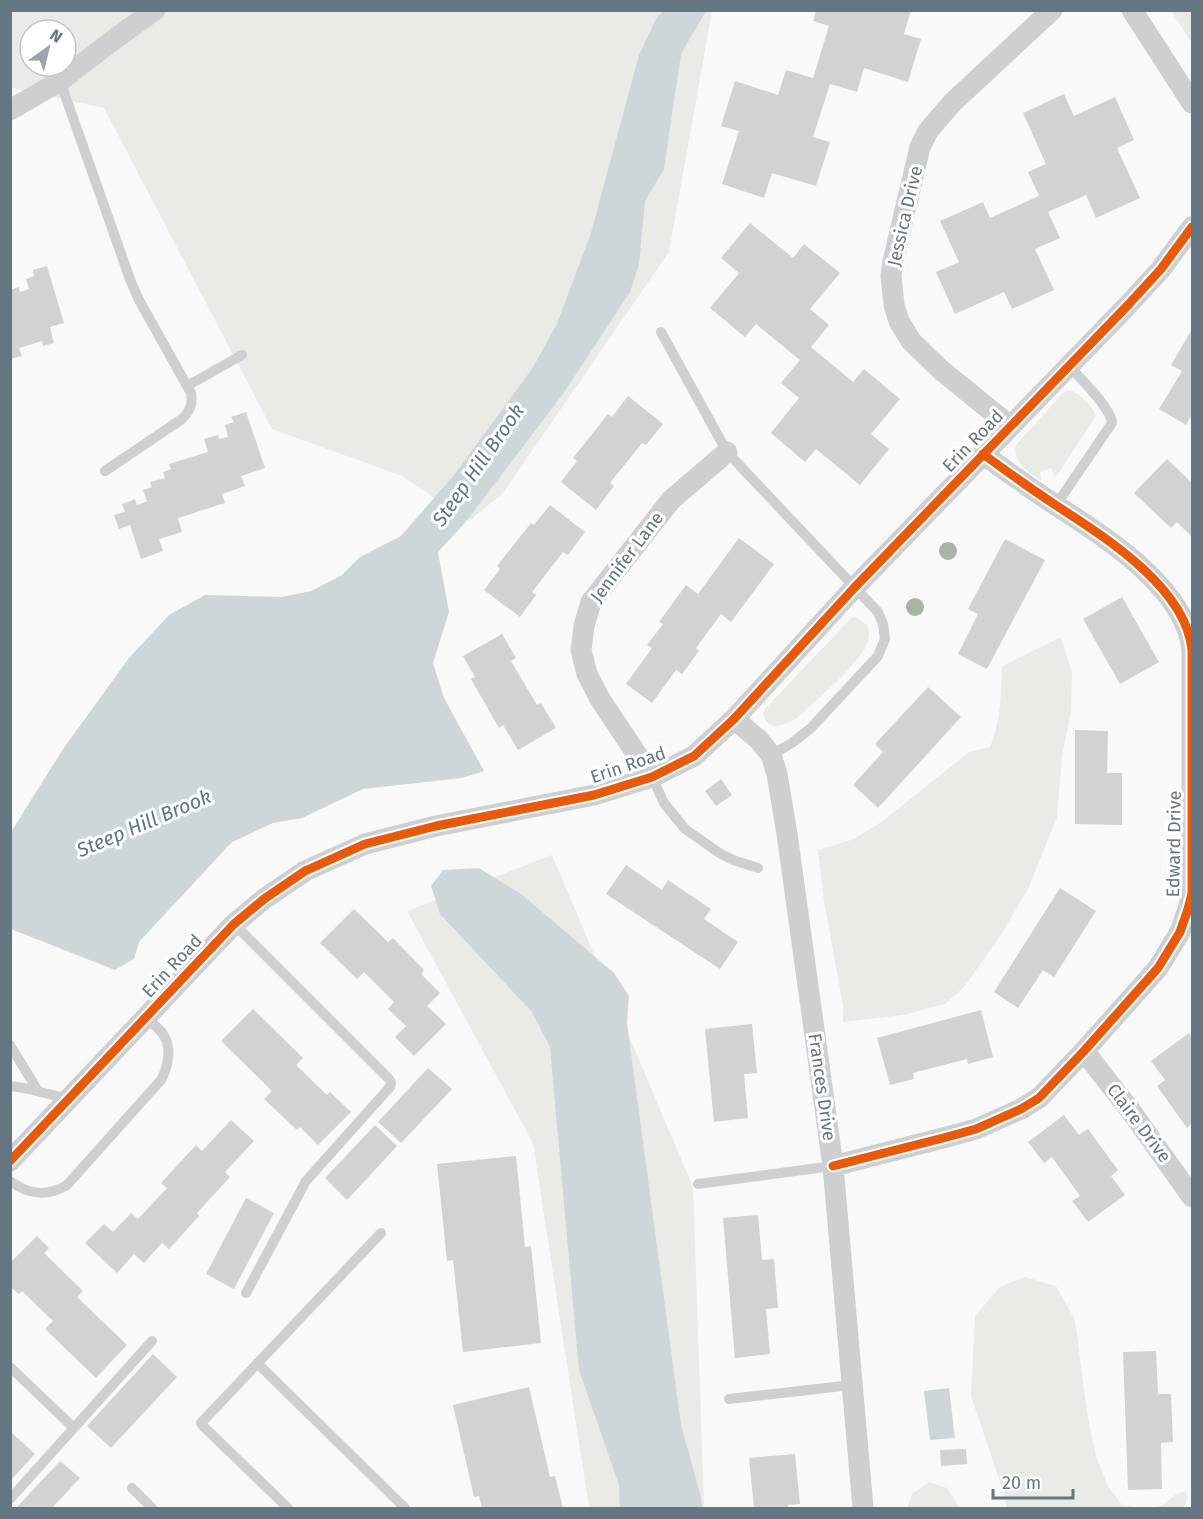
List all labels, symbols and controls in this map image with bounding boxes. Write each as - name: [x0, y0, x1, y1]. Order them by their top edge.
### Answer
- north arrow: [18, 18, 78, 78]
- text: N: [46, 25, 66, 47]
- street label: Jessica Drive: [883, 164, 927, 268]
- water label: Steep Hill Brook: [426, 399, 529, 532]
- street label: Erin Road: [938, 405, 1008, 477]
- street label: Jennifer Lane: [586, 507, 668, 607]
- street label: Erin Road: [587, 742, 669, 788]
- water label: Steep Hill Brook: [72, 784, 215, 863]
- street label: Edward Drive: [1162, 790, 1186, 898]
- street label: Erin Road: [137, 930, 207, 1002]
- street label: Frances Drive: [804, 1032, 840, 1142]
- street label: Claire Drive: [1102, 1079, 1176, 1167]
- scale bar: [993, 1462, 1072, 1500]
- text: 20 m: [1002, 1472, 1041, 1494]

